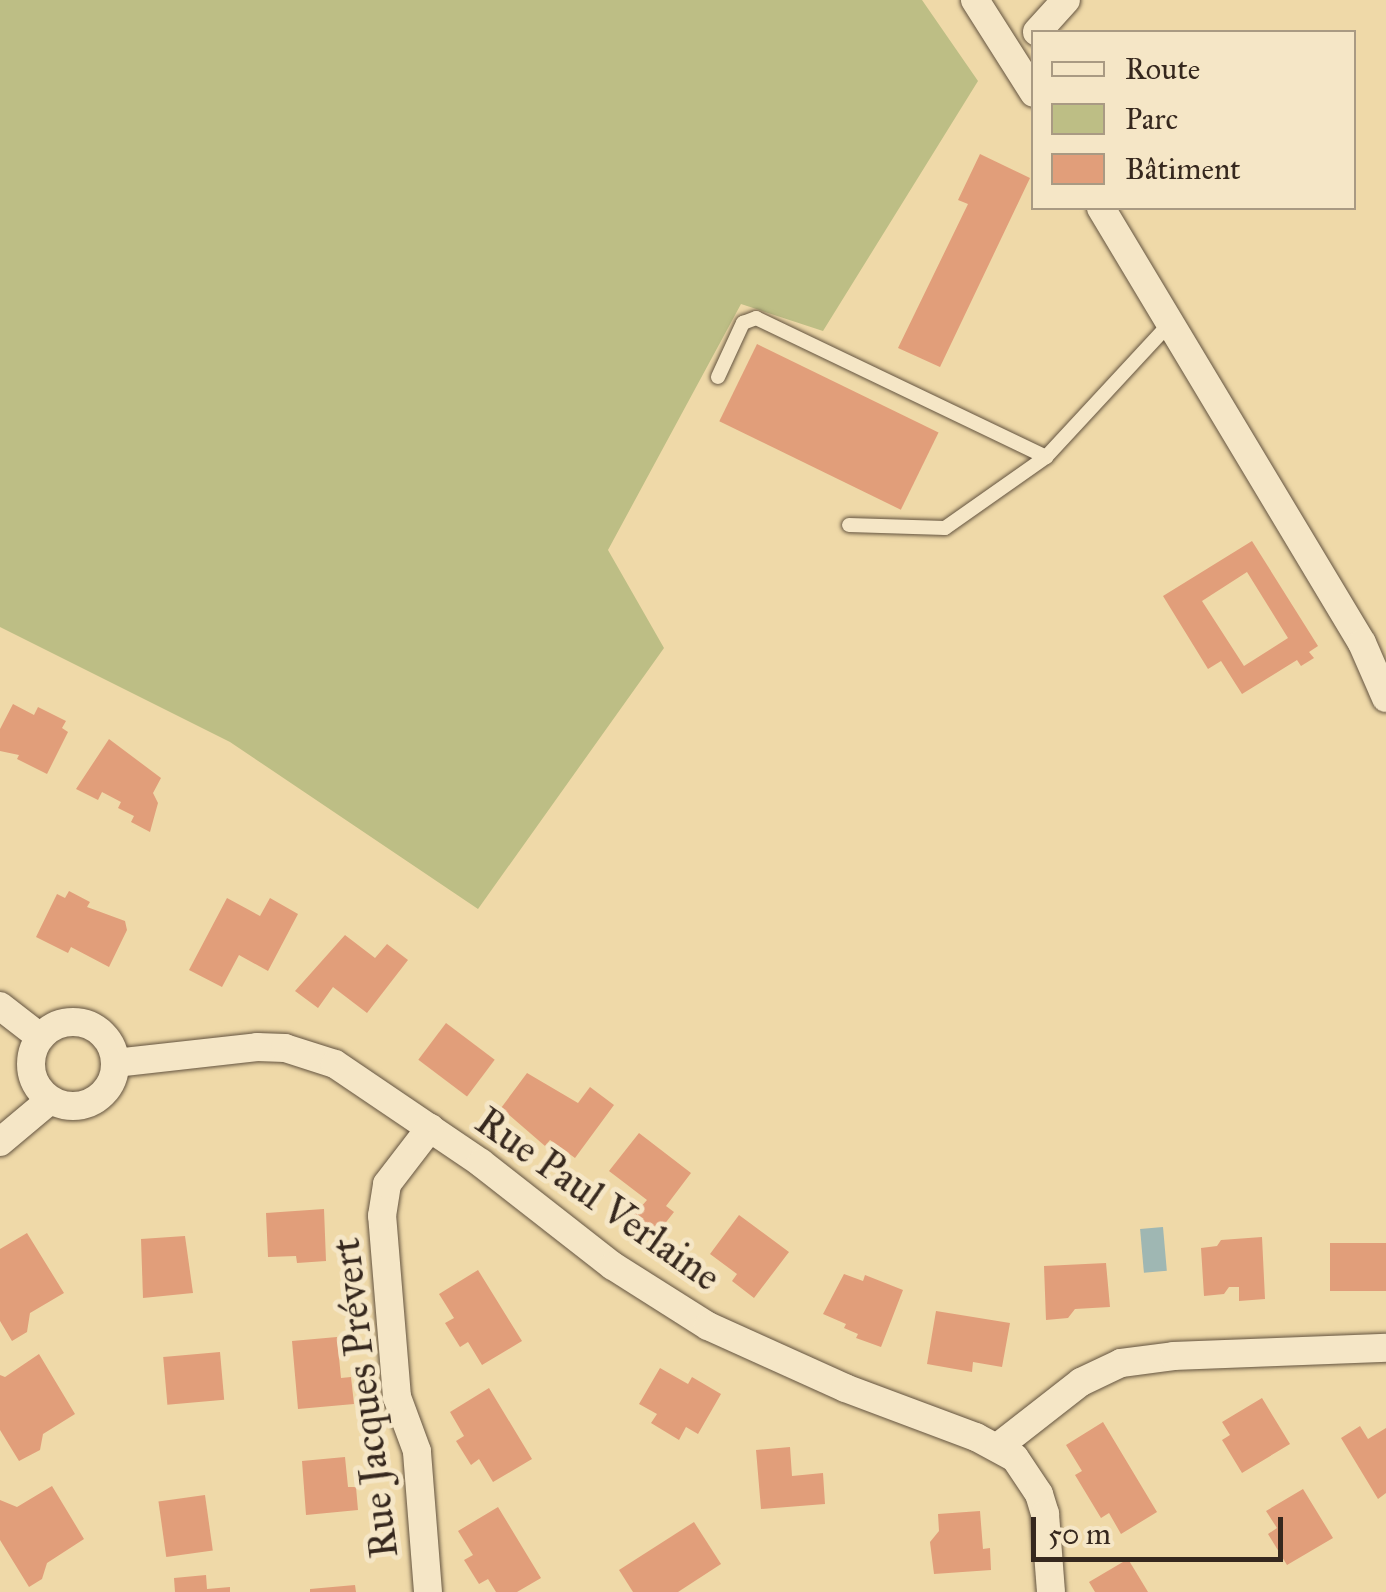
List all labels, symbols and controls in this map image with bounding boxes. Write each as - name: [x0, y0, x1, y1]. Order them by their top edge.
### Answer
- legend: [1031, 30, 1356, 210]
- text: Route: [1125, 51, 1200, 87]
- text: Parc: [1125, 101, 1178, 137]
- text: Bâtiment: [1125, 151, 1241, 187]
- street label: Rue Paul Verlaine: [466, 1097, 730, 1301]
- street label: Rue Jacques Prévert: [322, 1235, 408, 1561]
- scale bar: [1036, 1497, 1288, 1559]
- text: 50 m: [1048, 1516, 1111, 1552]

